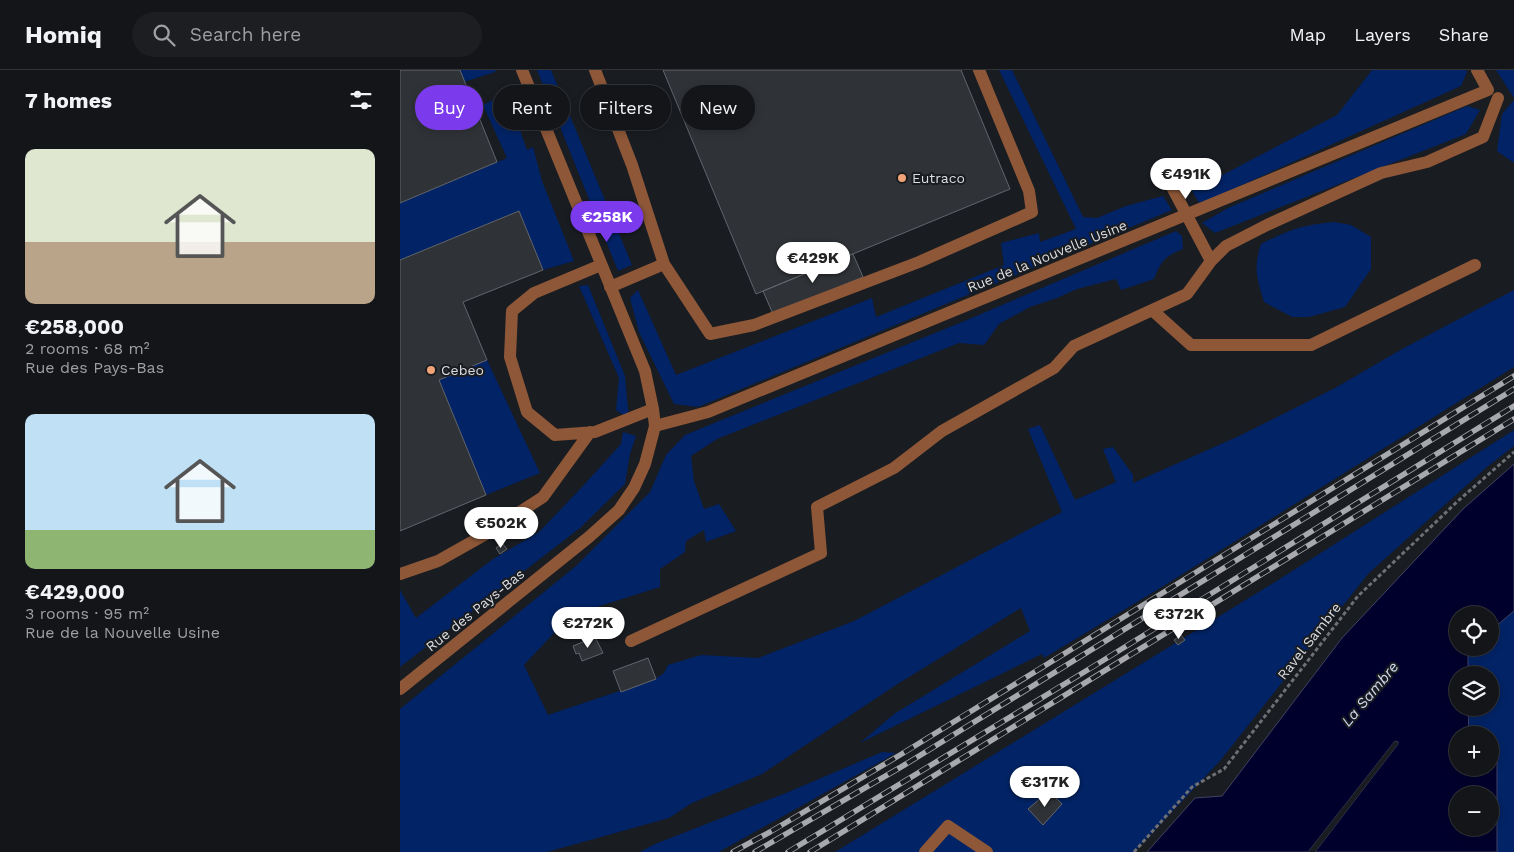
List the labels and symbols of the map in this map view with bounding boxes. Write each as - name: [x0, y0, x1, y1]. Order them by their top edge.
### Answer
- pin: €491K: [1151, 158, 1221, 200]
- place label: Eutraco: [912, 170, 965, 186]
- marker: Eutraco: [896, 172, 908, 184]
- pin: €258K: [572, 200, 642, 243]
- street label: Rue de la Nouvelle Usine: [965, 217, 1129, 295]
- pin: €429K: [778, 242, 848, 284]
- place label: Cebeo: [441, 362, 484, 378]
- marker: Cebeo: [425, 364, 437, 376]
- pin: €502K: [466, 506, 536, 549]
- street label: Rue des Pays-Bas: [423, 565, 527, 655]
- pin: €372K: [1144, 598, 1214, 640]
- street label: Ravel Sambre: [1274, 599, 1344, 683]
- pin: €272K: [553, 606, 623, 649]
- water label: La Sambre: [1338, 658, 1402, 730]
- pin: €317K: [1010, 766, 1080, 808]

